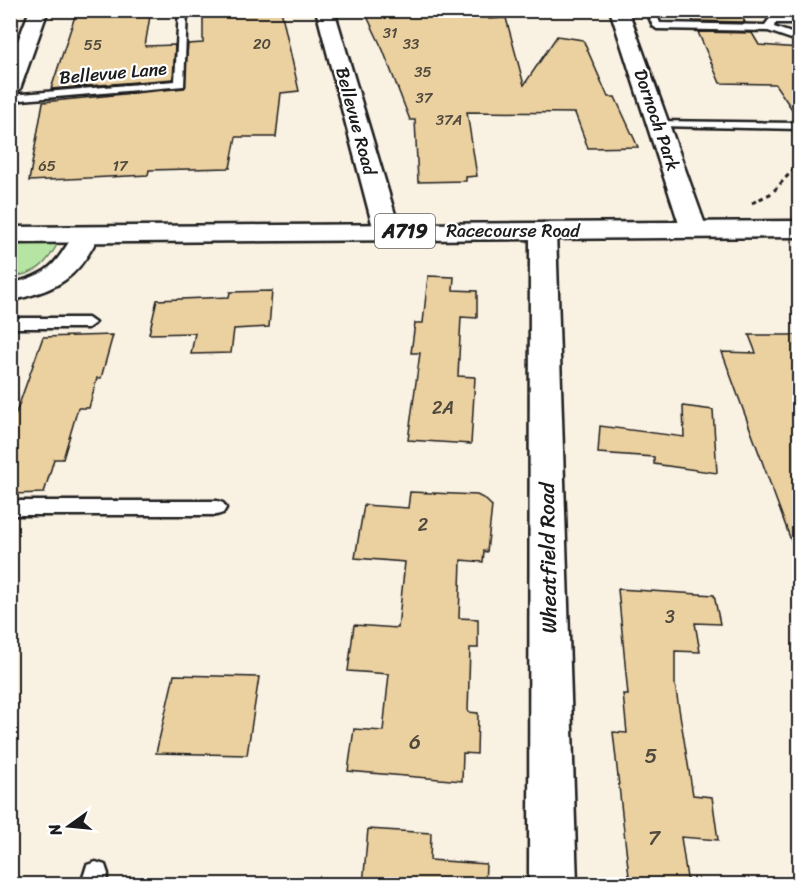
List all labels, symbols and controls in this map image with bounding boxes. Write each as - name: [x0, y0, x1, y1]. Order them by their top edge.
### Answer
- house number: 31: [383, 20, 397, 46]
- house number: 20: [253, 31, 271, 57]
- house number: 33: [403, 31, 419, 57]
- house number: 55: [84, 32, 102, 58]
- street label: Bellevue Lane: [58, 52, 168, 94]
- house number: 35: [414, 59, 432, 85]
- street label: Bellevue Road: [326, 63, 386, 180]
- street label: Dornoch Park: [625, 65, 689, 175]
- house number: 37: [416, 85, 434, 111]
- house number: 37A: [436, 107, 462, 133]
- house number: 65: [38, 153, 56, 179]
- house number: 17: [112, 153, 129, 179]
- road number: A719: [375, 214, 435, 248]
- street label: Racecourse Road: [446, 215, 581, 247]
- house number: 2A: [432, 392, 454, 424]
- street label: Wheatfield Road: [528, 480, 568, 634]
- house number: 2: [418, 509, 428, 541]
- house number: 3: [665, 601, 675, 633]
- house number: 6: [409, 723, 421, 761]
- house number: 5: [645, 737, 658, 775]
- north arrow: [39, 796, 99, 856]
- house number: 7: [648, 819, 662, 857]
- text: N: [39, 820, 71, 840]

